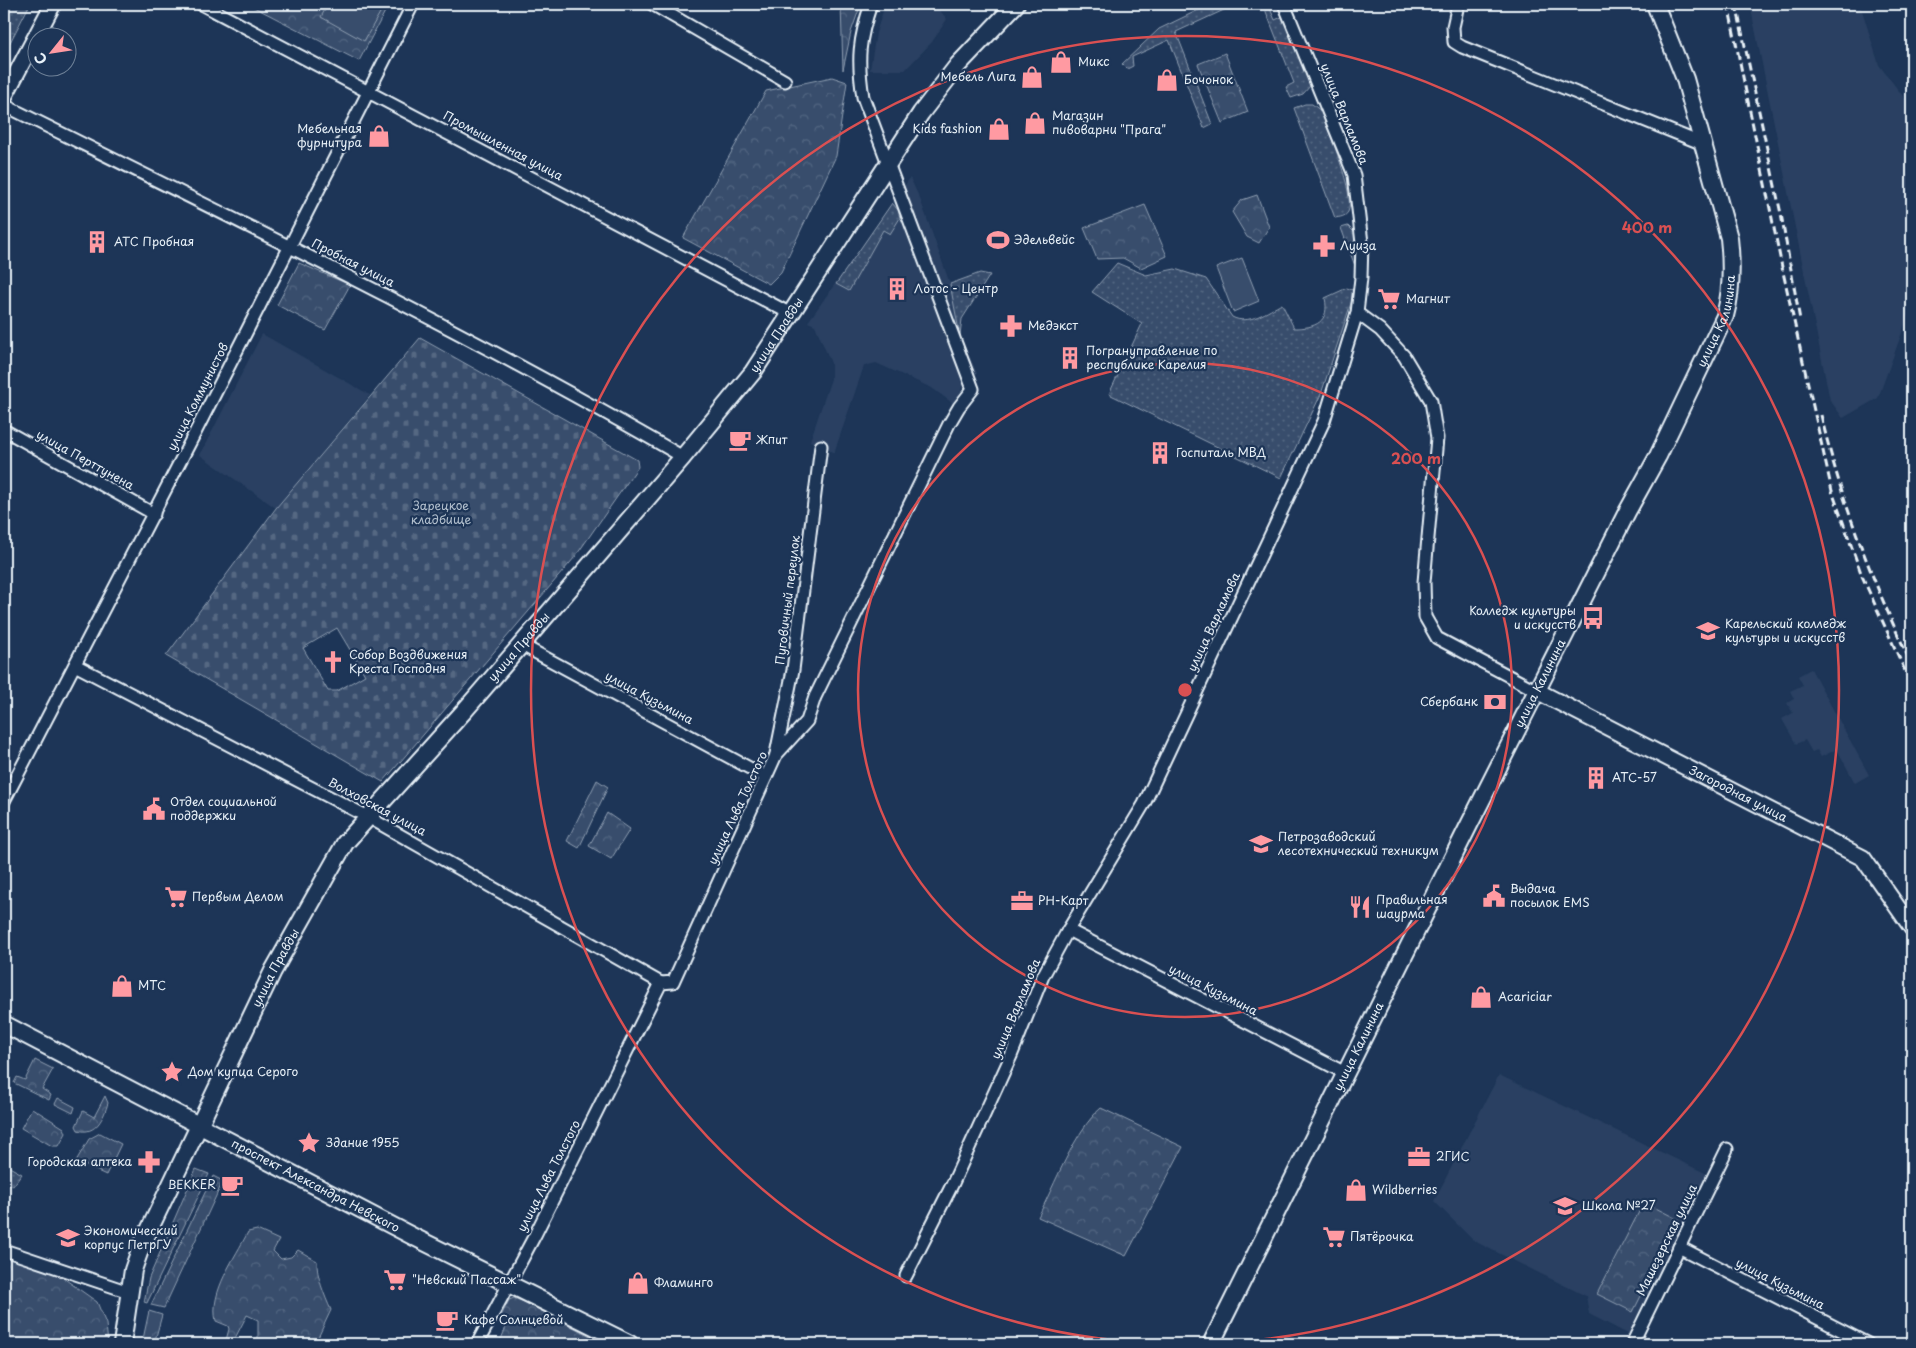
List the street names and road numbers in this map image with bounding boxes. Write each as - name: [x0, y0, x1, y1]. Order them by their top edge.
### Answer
- street label: улица Варламова: [1316, 60, 1374, 167]
- street label: Промышленная улица: [440, 106, 567, 185]
- street label: Пробная улица: [309, 233, 398, 291]
- street label: улица Калинина: [1692, 274, 1739, 370]
- street label: улица Правды: [745, 293, 807, 376]
- street label: улица Коммунистов: [162, 339, 232, 454]
- street label: улица Перттунена: [33, 425, 138, 494]
- street label: Пуговичный переулок: [770, 533, 804, 666]
- street label: улица Варламова: [1182, 569, 1244, 674]
- street label: улица Правды: [483, 608, 553, 685]
- street label: улица Калинина: [1510, 635, 1570, 731]
- street label: улица Кузьмина: [602, 666, 697, 728]
- street label: улица Льва Толстого: [703, 748, 771, 867]
- street label: Загородная улица: [1686, 760, 1791, 826]
- street label: Волховская улица: [325, 773, 430, 840]
- street label: улица Правды: [247, 925, 303, 1010]
- street label: улица Варламова: [986, 955, 1045, 1062]
- street label: улица Кузьмина: [1166, 959, 1261, 1020]
- street label: улица Калинина: [1328, 998, 1388, 1094]
- street label: улица Льва Толстого: [512, 1116, 584, 1234]
- street label: проспект Александра Невского: [229, 1134, 403, 1236]
- street label: Машезерская улица: [1631, 1180, 1701, 1298]
- street label: улица Кузьмина: [1733, 1253, 1828, 1314]

